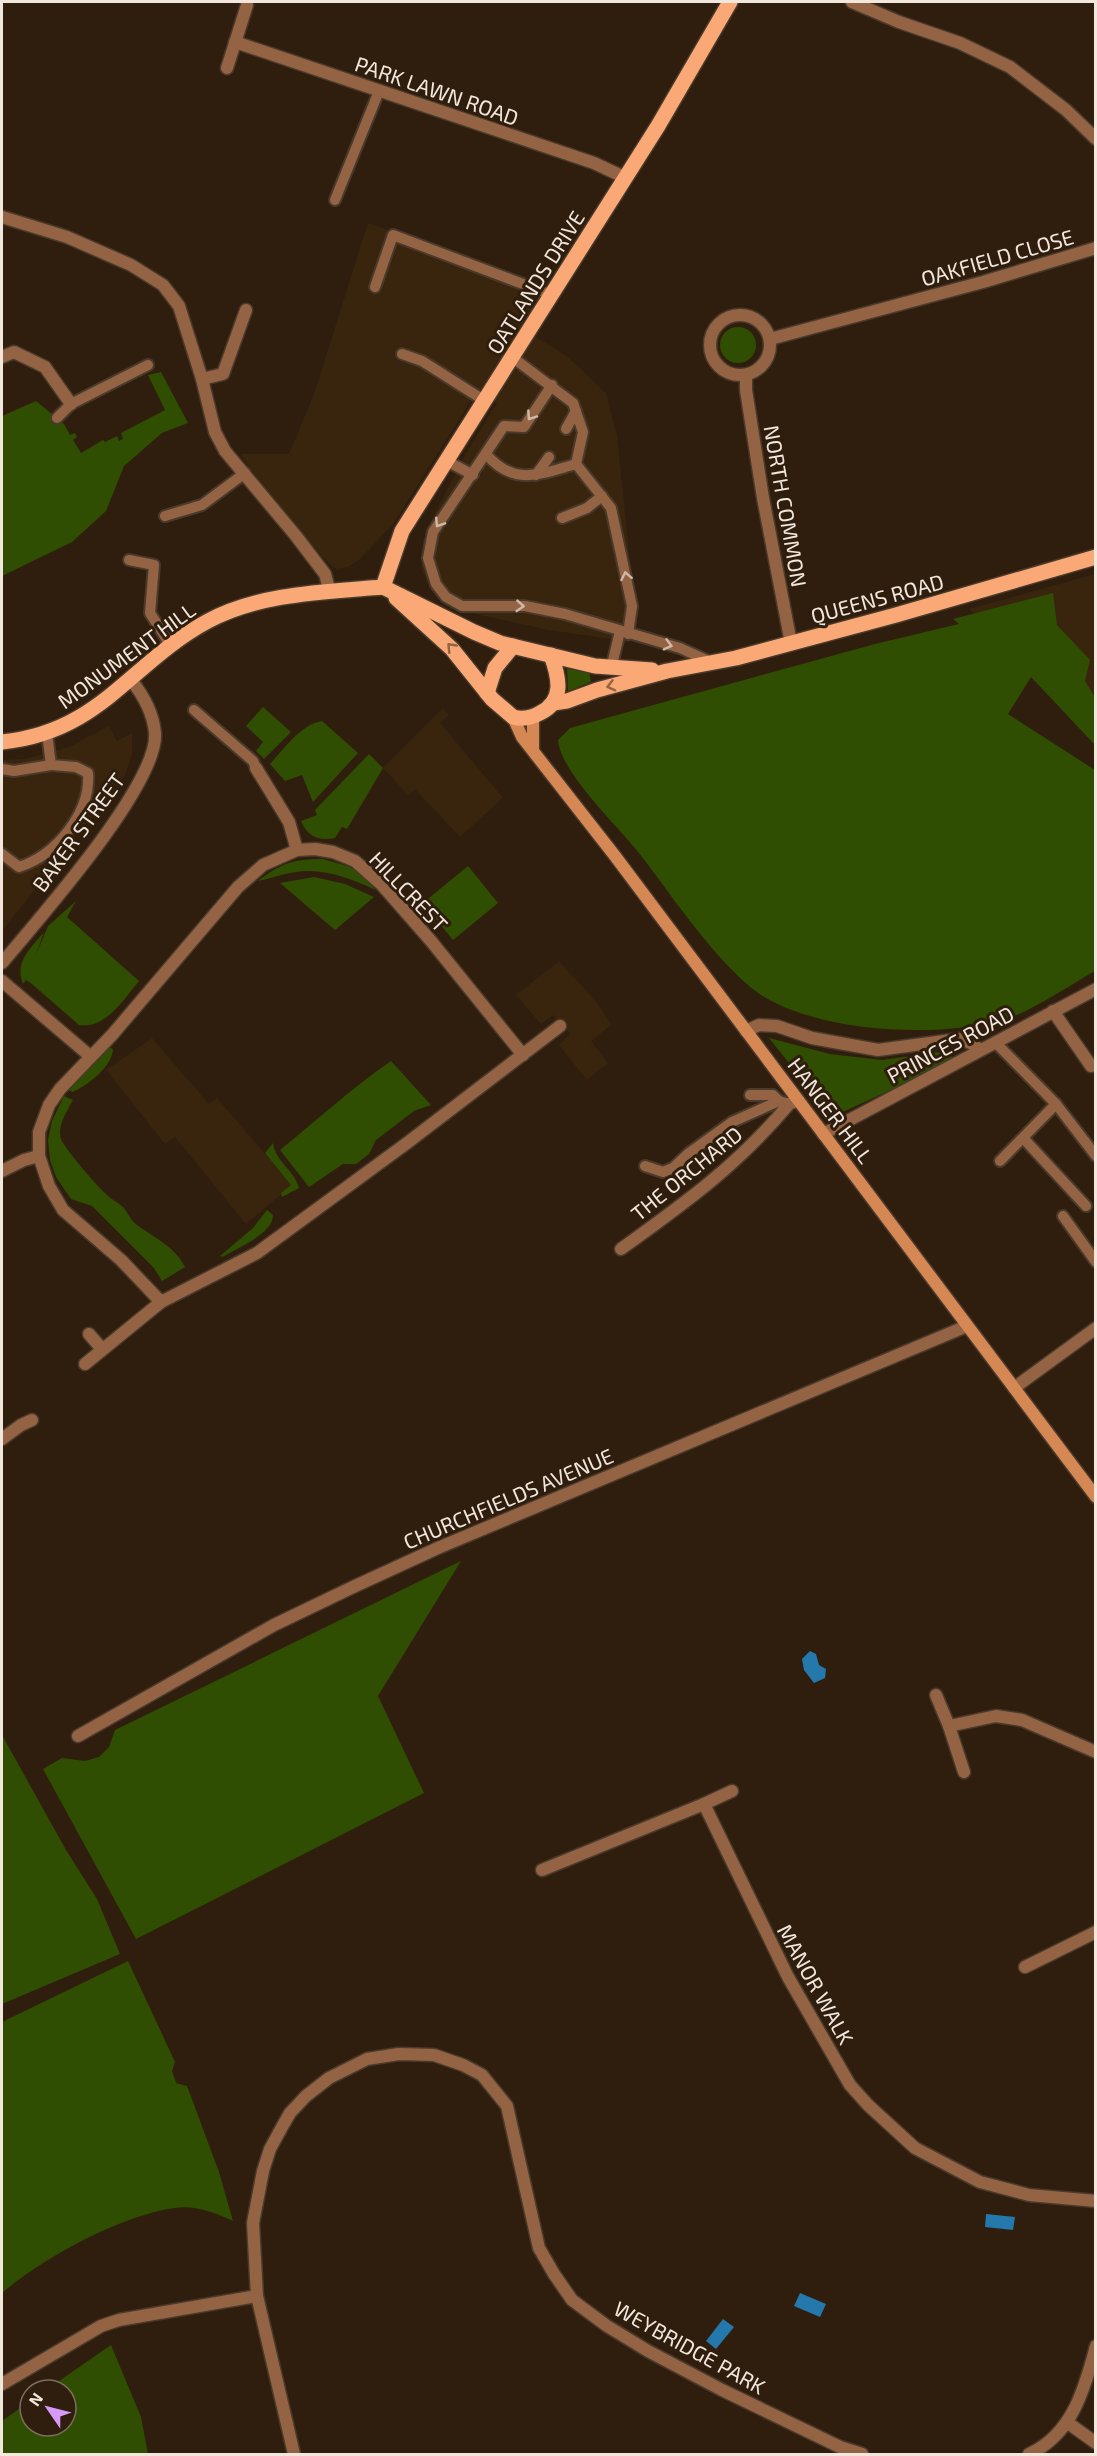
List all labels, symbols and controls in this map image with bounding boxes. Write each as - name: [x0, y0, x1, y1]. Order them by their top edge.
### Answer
- street label: PARK LAWN ROAD: [352, 50, 522, 130]
- street label: OATLANDS DRIVE: [481, 206, 589, 358]
- street label: OAKFIELD CLOSE: [918, 223, 1076, 291]
- one-way arrow: [527, 410, 538, 421]
- street label: NORTH COMMON: [759, 423, 813, 589]
- one-way arrow: [435, 516, 446, 527]
- street label: QUEENS ROAD: [808, 568, 947, 629]
- one-way arrow: [620, 571, 633, 581]
- street label: MONUMENT HILL: [52, 597, 200, 713]
- one-way arrow: [516, 600, 525, 613]
- one-way arrow: [662, 637, 672, 650]
- one-way arrow: [447, 644, 458, 655]
- one-way arrow: [606, 679, 616, 691]
- street label: BAKER STREET: [27, 768, 129, 896]
- street label: HILLCREST: [365, 846, 453, 936]
- street label: PRINCES ROAD: [882, 1000, 1018, 1088]
- street label: HANGER HILL: [783, 1052, 879, 1168]
- street label: THE ORCHARD: [625, 1121, 747, 1225]
- street label: CHURCHFIELDS AVENUE: [399, 1442, 617, 1554]
- street label: MANOR WALK: [773, 1920, 860, 2049]
- street label: WEYBRIDGE PARK: [610, 2295, 770, 2399]
- north arrow: [18, 2378, 78, 2438]
- text: N: [24, 2389, 46, 2409]

